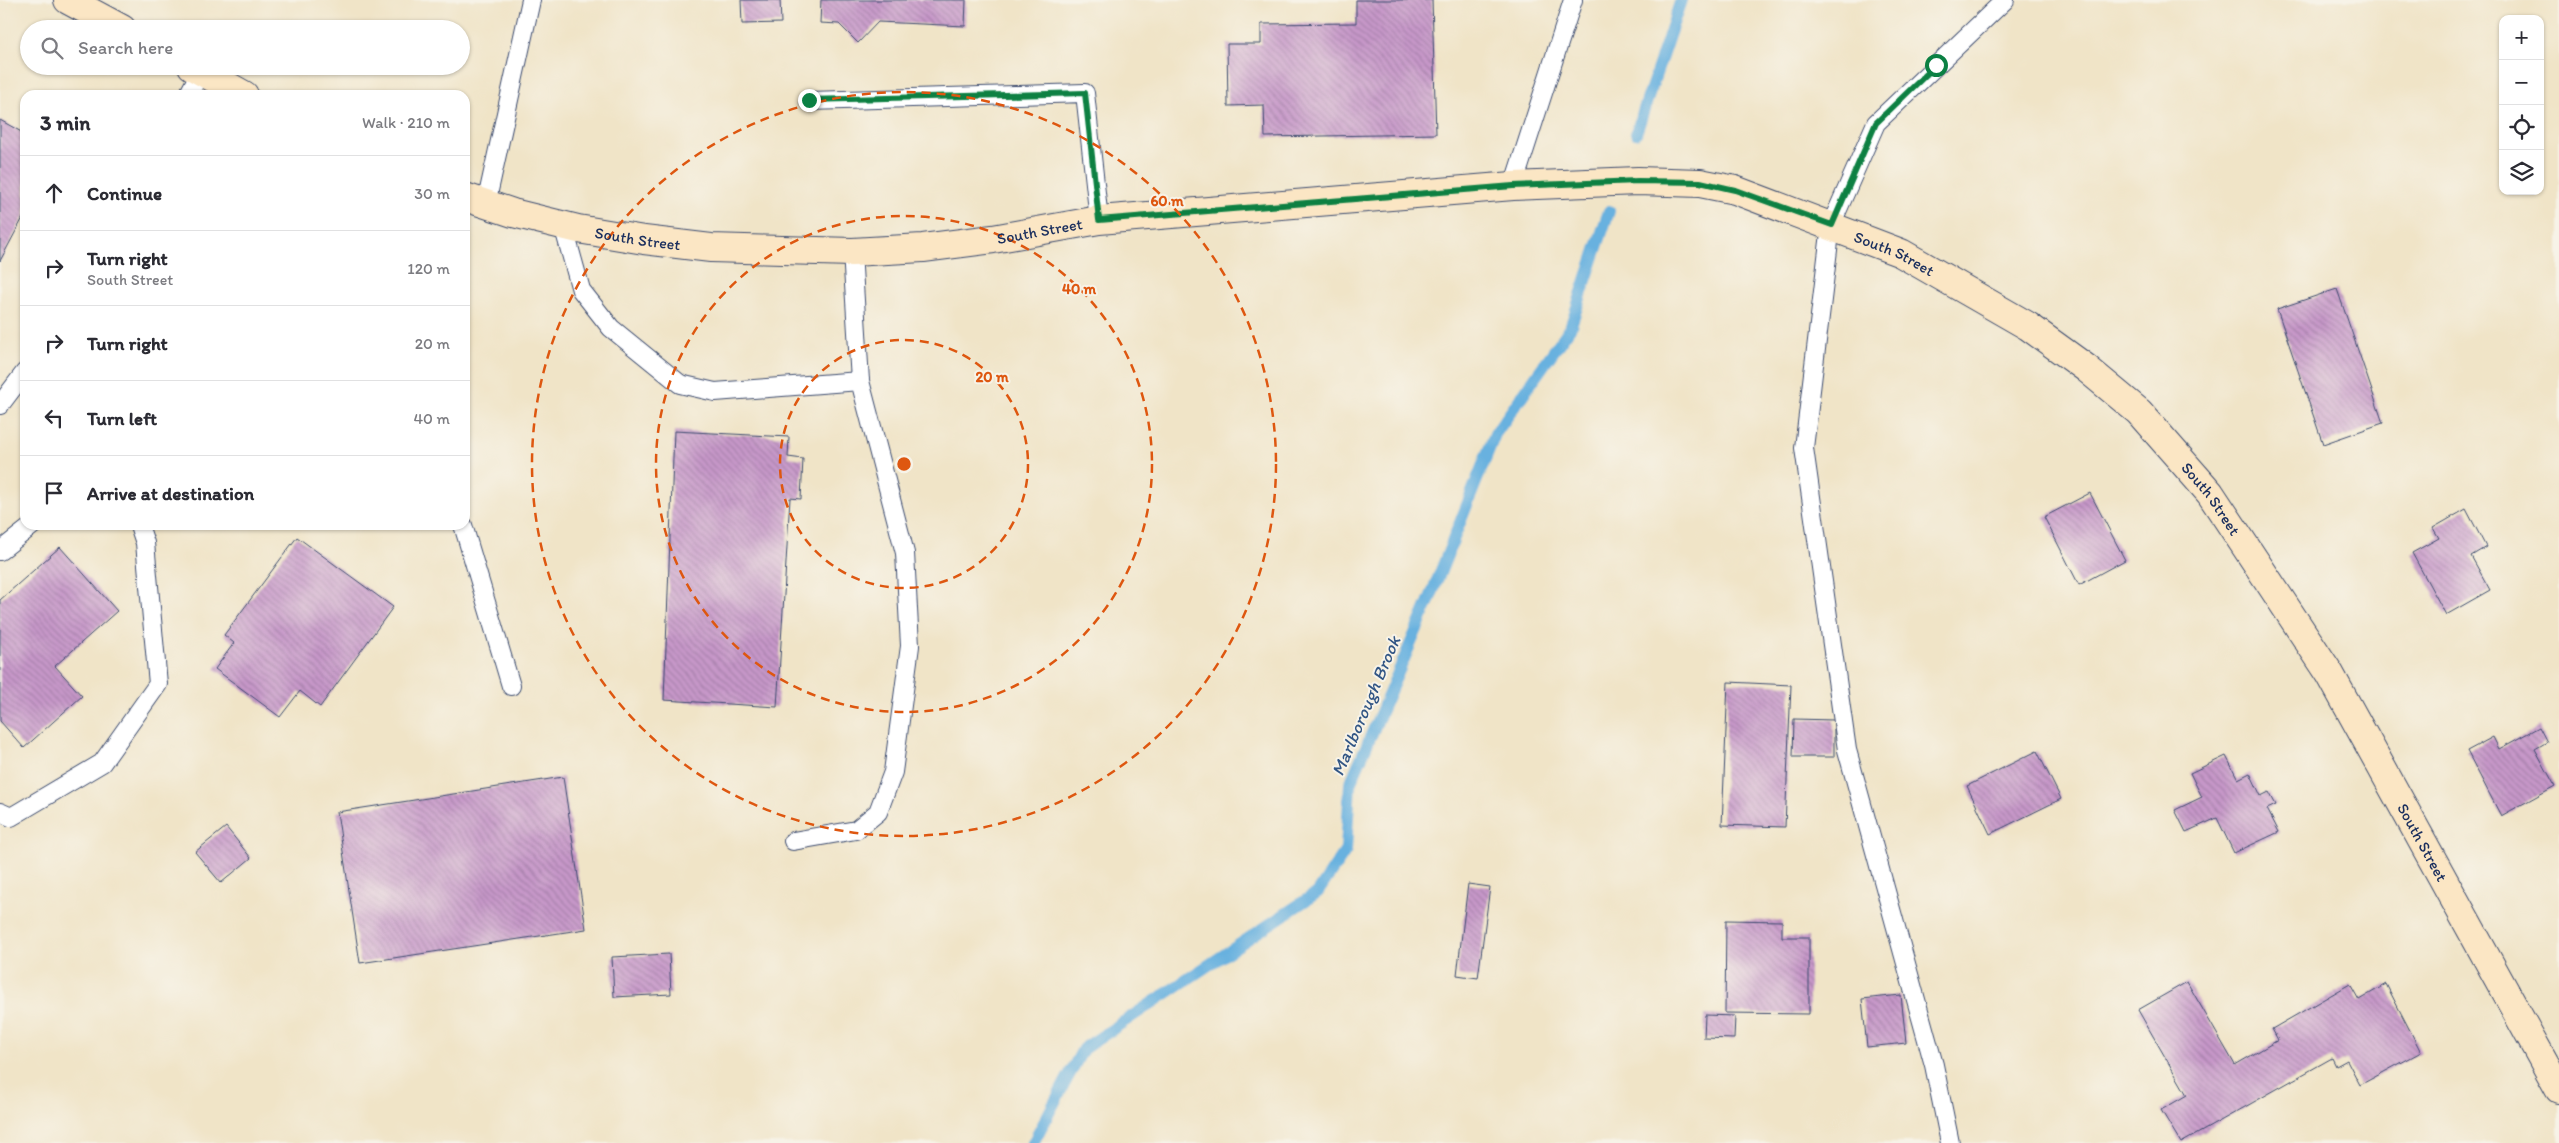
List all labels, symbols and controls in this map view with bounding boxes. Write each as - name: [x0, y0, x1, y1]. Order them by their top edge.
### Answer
- map controls: [2499, 15, 2544, 195]
- button: +: [2499, 15, 2544, 60]
- search box: [20, 20, 470, 75]
- icon: search: [38, 34, 66, 62]
- text: Search here: [78, 36, 173, 59]
- route start: [1925, 54, 1948, 77]
- button: −: [2499, 60, 2544, 105]
- route end: [798, 89, 821, 112]
- button: locate: [2499, 105, 2544, 150]
- text: 3 min: [40, 110, 90, 135]
- text: Walk · 210 m: [362, 113, 450, 132]
- button: layers: [2499, 150, 2544, 195]
- icon: ahead: [40, 179, 68, 207]
- text: Continue: [87, 182, 162, 205]
- text: 30 m: [414, 184, 450, 203]
- text: 60 m: [1150, 192, 1184, 210]
- street label: South Street: [995, 214, 1084, 248]
- street label: South Street: [593, 222, 682, 254]
- street label: South Street: [1852, 227, 1938, 280]
- text: Turn right: [87, 247, 168, 270]
- icon: right: [40, 254, 68, 282]
- text: 120 m: [407, 259, 450, 278]
- text: South Street: [87, 270, 173, 289]
- text: 40 m: [1062, 280, 1097, 298]
- icon: right: [40, 329, 68, 357]
- text: Turn right: [87, 332, 168, 355]
- text: 20 m: [415, 334, 450, 353]
- text: 20 m: [975, 368, 1009, 386]
- icon: left: [40, 404, 68, 432]
- text: Turn left: [87, 407, 157, 430]
- text: 40 m: [413, 409, 450, 428]
- centre of rings: [895, 455, 913, 473]
- street label: South Street: [2178, 458, 2245, 539]
- icon: arrive: [40, 479, 68, 507]
- text: Arrive at destination: [87, 482, 254, 505]
- water label: Marlborough Brook: [1327, 631, 1406, 779]
- street label: South Street: [2394, 800, 2452, 885]

